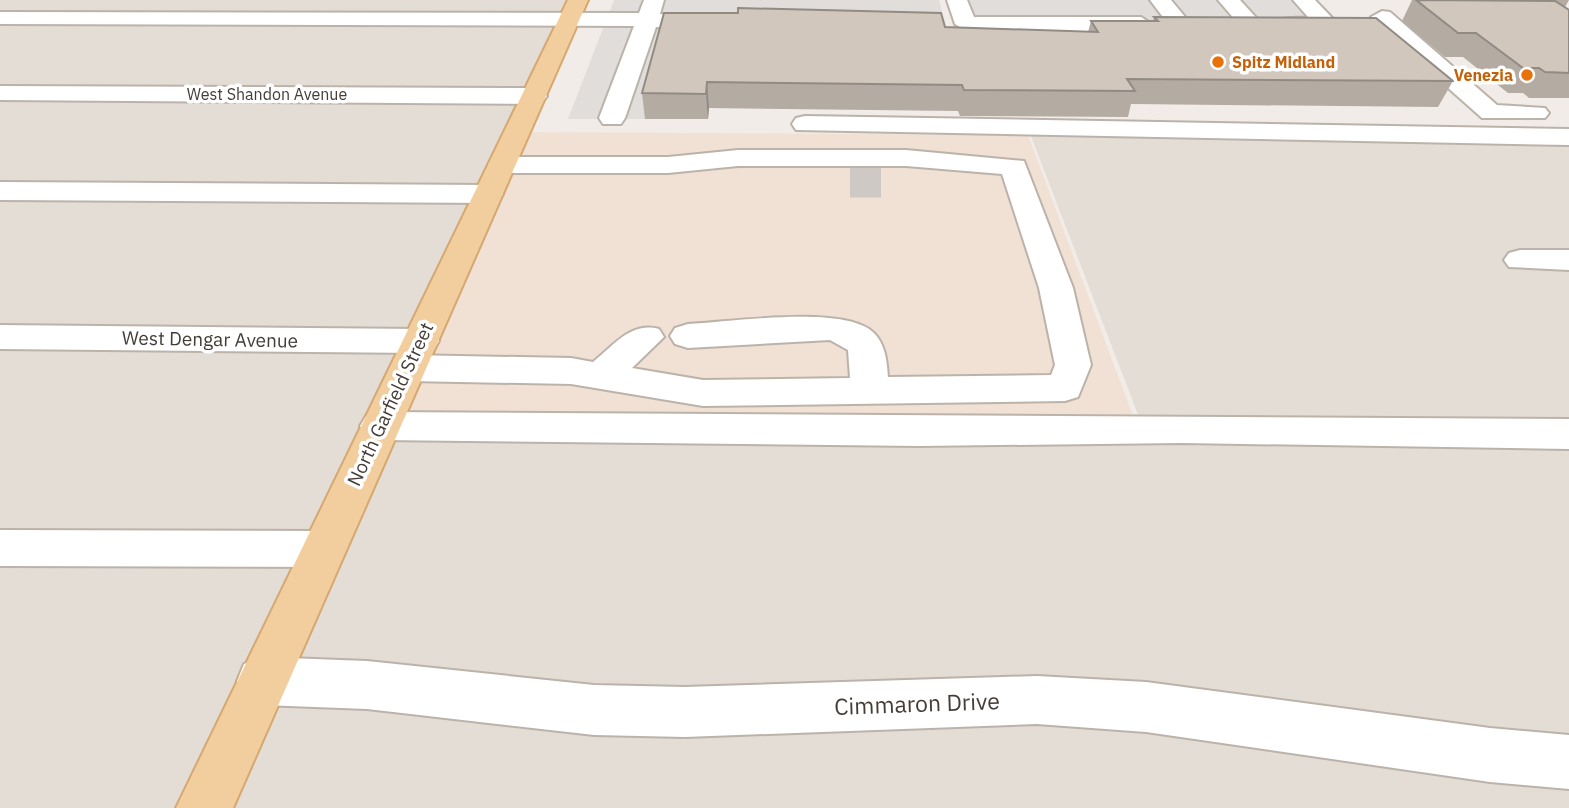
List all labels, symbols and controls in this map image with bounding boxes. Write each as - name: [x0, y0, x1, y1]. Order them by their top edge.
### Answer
- place label: Spitz Midland: [1232, 52, 1335, 72]
- marker: Spitz Midland: [1210, 54, 1226, 70]
- place label: Venezia: [1454, 65, 1513, 85]
- marker: Venezia: [1519, 67, 1535, 83]
- street label: West Shandon Avenue: [187, 84, 347, 104]
- street label: North Garfield Street: [342, 319, 438, 489]
- street label: West Dengar Avenue: [122, 325, 298, 353]
- street label: Cimmaron Drive: [834, 685, 1000, 721]

